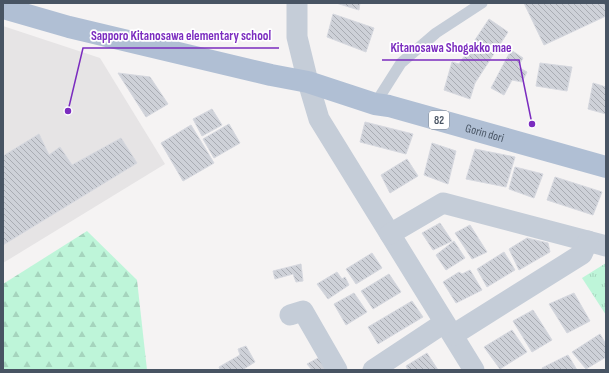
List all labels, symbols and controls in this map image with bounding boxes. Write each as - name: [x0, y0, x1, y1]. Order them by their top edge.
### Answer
- callout: Sapporo Kitanosawa elementary school: [83, 23, 279, 48]
- text: Sapporo Kitanosawa elementary school: [91, 28, 271, 44]
- callout: Kitanosawa Shogakko mae: [382, 35, 519, 60]
- text: Kitanosawa Shogakko mae: [390, 40, 512, 56]
- road number: 82: [429, 111, 449, 129]
- street label: Gorin dori: [464, 121, 506, 146]

